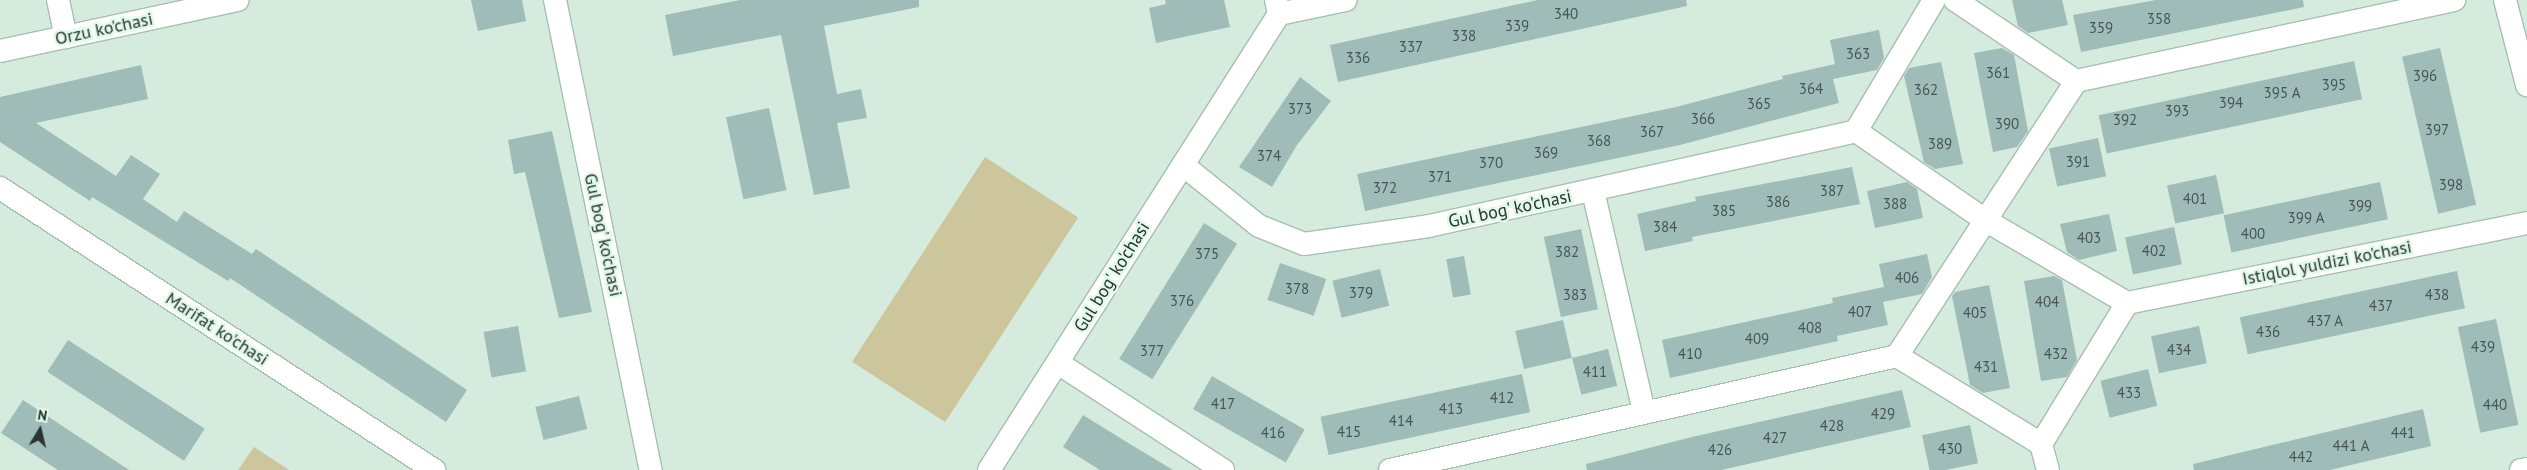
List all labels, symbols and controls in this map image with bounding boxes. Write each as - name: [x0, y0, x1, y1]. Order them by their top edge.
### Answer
- house number: 340: [1554, 5, 1578, 23]
- street label: Orzu ko'chasi: [53, 8, 155, 50]
- house number: 358: [2147, 10, 2171, 28]
- house number: 339: [1505, 17, 1529, 35]
- house number: 359: [2089, 19, 2113, 37]
- house number: 338: [1452, 27, 1476, 45]
- house number: 337: [1399, 38, 1423, 56]
- house number: 363: [1846, 45, 1870, 63]
- house number: 336: [1346, 49, 1370, 67]
- house number: 361: [1986, 64, 2010, 82]
- house number: 396: [2413, 67, 2437, 85]
- house number: 395: [2322, 76, 2346, 94]
- house number: 364: [1799, 80, 1823, 98]
- house number: 362: [1914, 81, 1938, 99]
- house number: 395 А: [2263, 84, 2301, 102]
- house number: 394: [2219, 94, 2243, 112]
- house number: 365: [1747, 95, 1771, 113]
- house number: 373: [1288, 100, 1312, 118]
- house number: 393: [2165, 102, 2189, 120]
- house number: 366: [1691, 110, 1715, 128]
- house number: 392: [2113, 111, 2137, 129]
- house number: 390: [1995, 115, 2019, 133]
- house number: 397: [2425, 121, 2449, 139]
- house number: 367: [1640, 123, 1664, 141]
- house number: 368: [1587, 132, 1611, 150]
- house number: 389: [1928, 135, 1952, 153]
- house number: 369: [1534, 144, 1558, 162]
- house number: 374: [1257, 147, 1281, 165]
- house number: 391: [2066, 153, 2090, 171]
- house number: 370: [1479, 154, 1503, 172]
- house number: 371: [1428, 168, 1452, 186]
- street label: Gul bog' ko'chasi: [579, 171, 627, 299]
- house number: 398: [2439, 176, 2463, 194]
- house number: 372: [1373, 179, 1397, 197]
- house number: 387: [1820, 182, 1844, 200]
- street label: Gul bog' ko'chasi: [1446, 185, 1574, 233]
- house number: 401: [2183, 190, 2207, 208]
- house number: 386: [1766, 193, 1790, 211]
- house number: 388: [1883, 195, 1907, 213]
- house number: 399: [2348, 197, 2372, 215]
- house number: 385: [1712, 202, 1736, 220]
- house number: 399 А: [2287, 209, 2325, 227]
- street label: Gul bog' ko'chasi: [1069, 217, 1155, 337]
- house number: 384: [1653, 218, 1677, 236]
- house number: 400: [2241, 225, 2265, 243]
- house number: 403: [2077, 229, 2101, 247]
- street label: Istiqlol yuldizi ko'chasi: [2240, 236, 2414, 290]
- house number: 402: [2142, 242, 2166, 260]
- house number: 382: [1555, 243, 1579, 261]
- house number: 375: [1195, 245, 1219, 263]
- house number: 406: [1895, 269, 1919, 287]
- house number: 378: [1285, 280, 1309, 298]
- house number: 379: [1349, 284, 1373, 302]
- house number: 383: [1563, 286, 1587, 304]
- house number: 438: [2425, 286, 2449, 304]
- street label: Marifat ko'chasi: [162, 288, 272, 370]
- house number: 376: [1170, 292, 1194, 310]
- house number: 404: [2035, 293, 2059, 311]
- house number: 437: [2369, 297, 2393, 315]
- house number: 407: [1848, 303, 1872, 321]
- house number: 405: [1963, 304, 1987, 322]
- house number: 437 А: [2306, 312, 2344, 330]
- house number: 408: [1798, 319, 1822, 337]
- house number: 436: [2256, 323, 2280, 341]
- house number: 409: [1745, 330, 1769, 348]
- house number: 439: [2471, 338, 2495, 356]
- house number: 434: [2167, 341, 2191, 359]
- house number: 377: [1140, 342, 1164, 360]
- house number: 410: [1678, 345, 1702, 363]
- house number: 432: [2044, 345, 2068, 363]
- house number: 431: [1974, 358, 1998, 376]
- house number: 411: [1583, 363, 1607, 381]
- house number: 433: [2117, 384, 2141, 402]
- house number: 412: [1490, 389, 1514, 407]
- house number: 417: [1211, 395, 1235, 413]
- house number: 440: [2483, 396, 2507, 414]
- house number: 413: [1439, 400, 1463, 418]
- north arrow: [15, 405, 65, 455]
- house number: 429: [1871, 405, 1895, 423]
- text: N: [36, 406, 48, 425]
- house number: 414: [1389, 412, 1413, 430]
- house number: 428: [1820, 417, 1844, 435]
- house number: 415: [1337, 423, 1361, 441]
- house number: 416: [1261, 424, 1285, 442]
- house number: 441: [2391, 424, 2415, 442]
- house number: 427: [1763, 429, 1787, 447]
- house number: 441 А: [2332, 437, 2370, 455]
- house number: 430: [1938, 440, 1962, 458]
- house number: 426: [1708, 441, 1732, 459]
- house number: 442: [2289, 448, 2313, 466]

